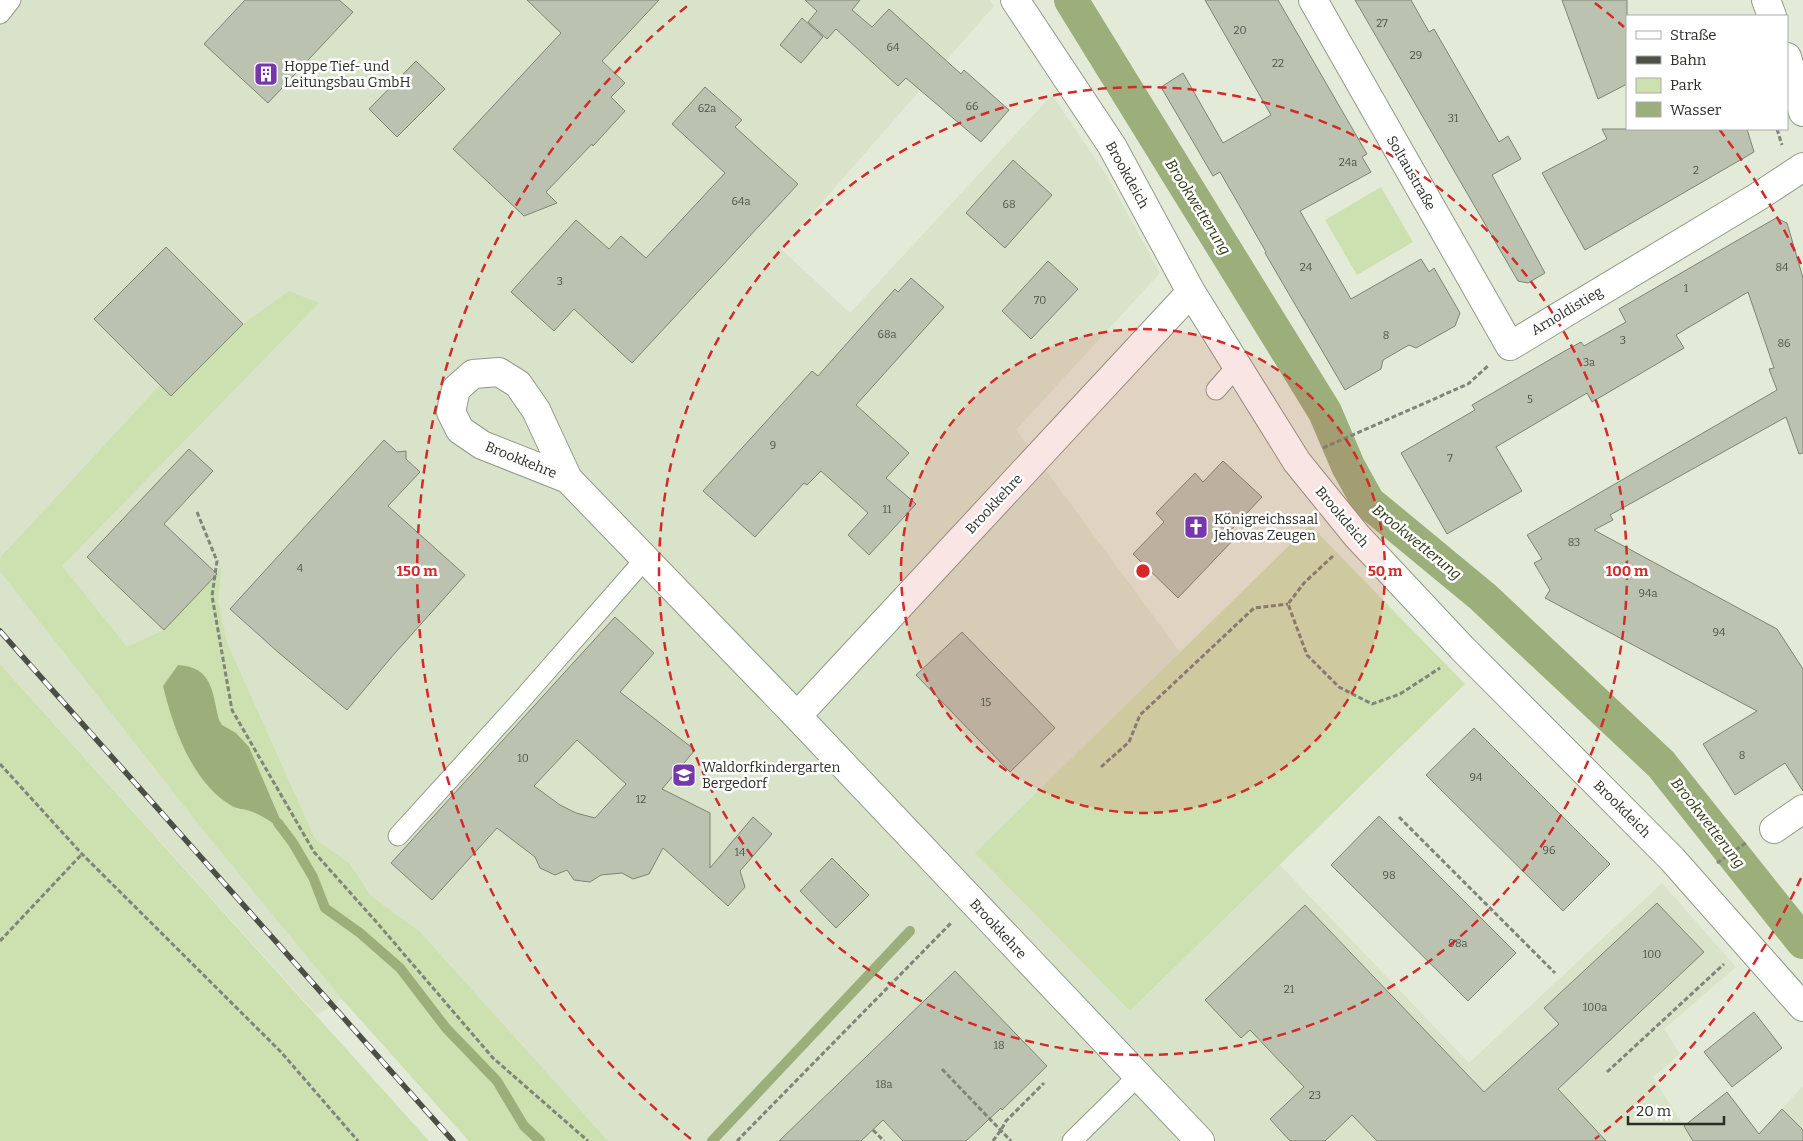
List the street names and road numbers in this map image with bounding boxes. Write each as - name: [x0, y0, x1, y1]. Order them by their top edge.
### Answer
- street label: Soltaustraße: [1383, 133, 1439, 213]
- street label: Brookdeich: [1102, 139, 1152, 212]
- street label: Arnoldistieg: [1528, 283, 1606, 339]
- street label: Brookkehre: [483, 438, 559, 482]
- street label: Brookkehre: [962, 471, 1026, 537]
- street label: Brookdeich: [1312, 483, 1372, 551]
- street label: Brookdeich: [1590, 777, 1654, 841]
- street label: Brookkehre: [966, 896, 1030, 962]

